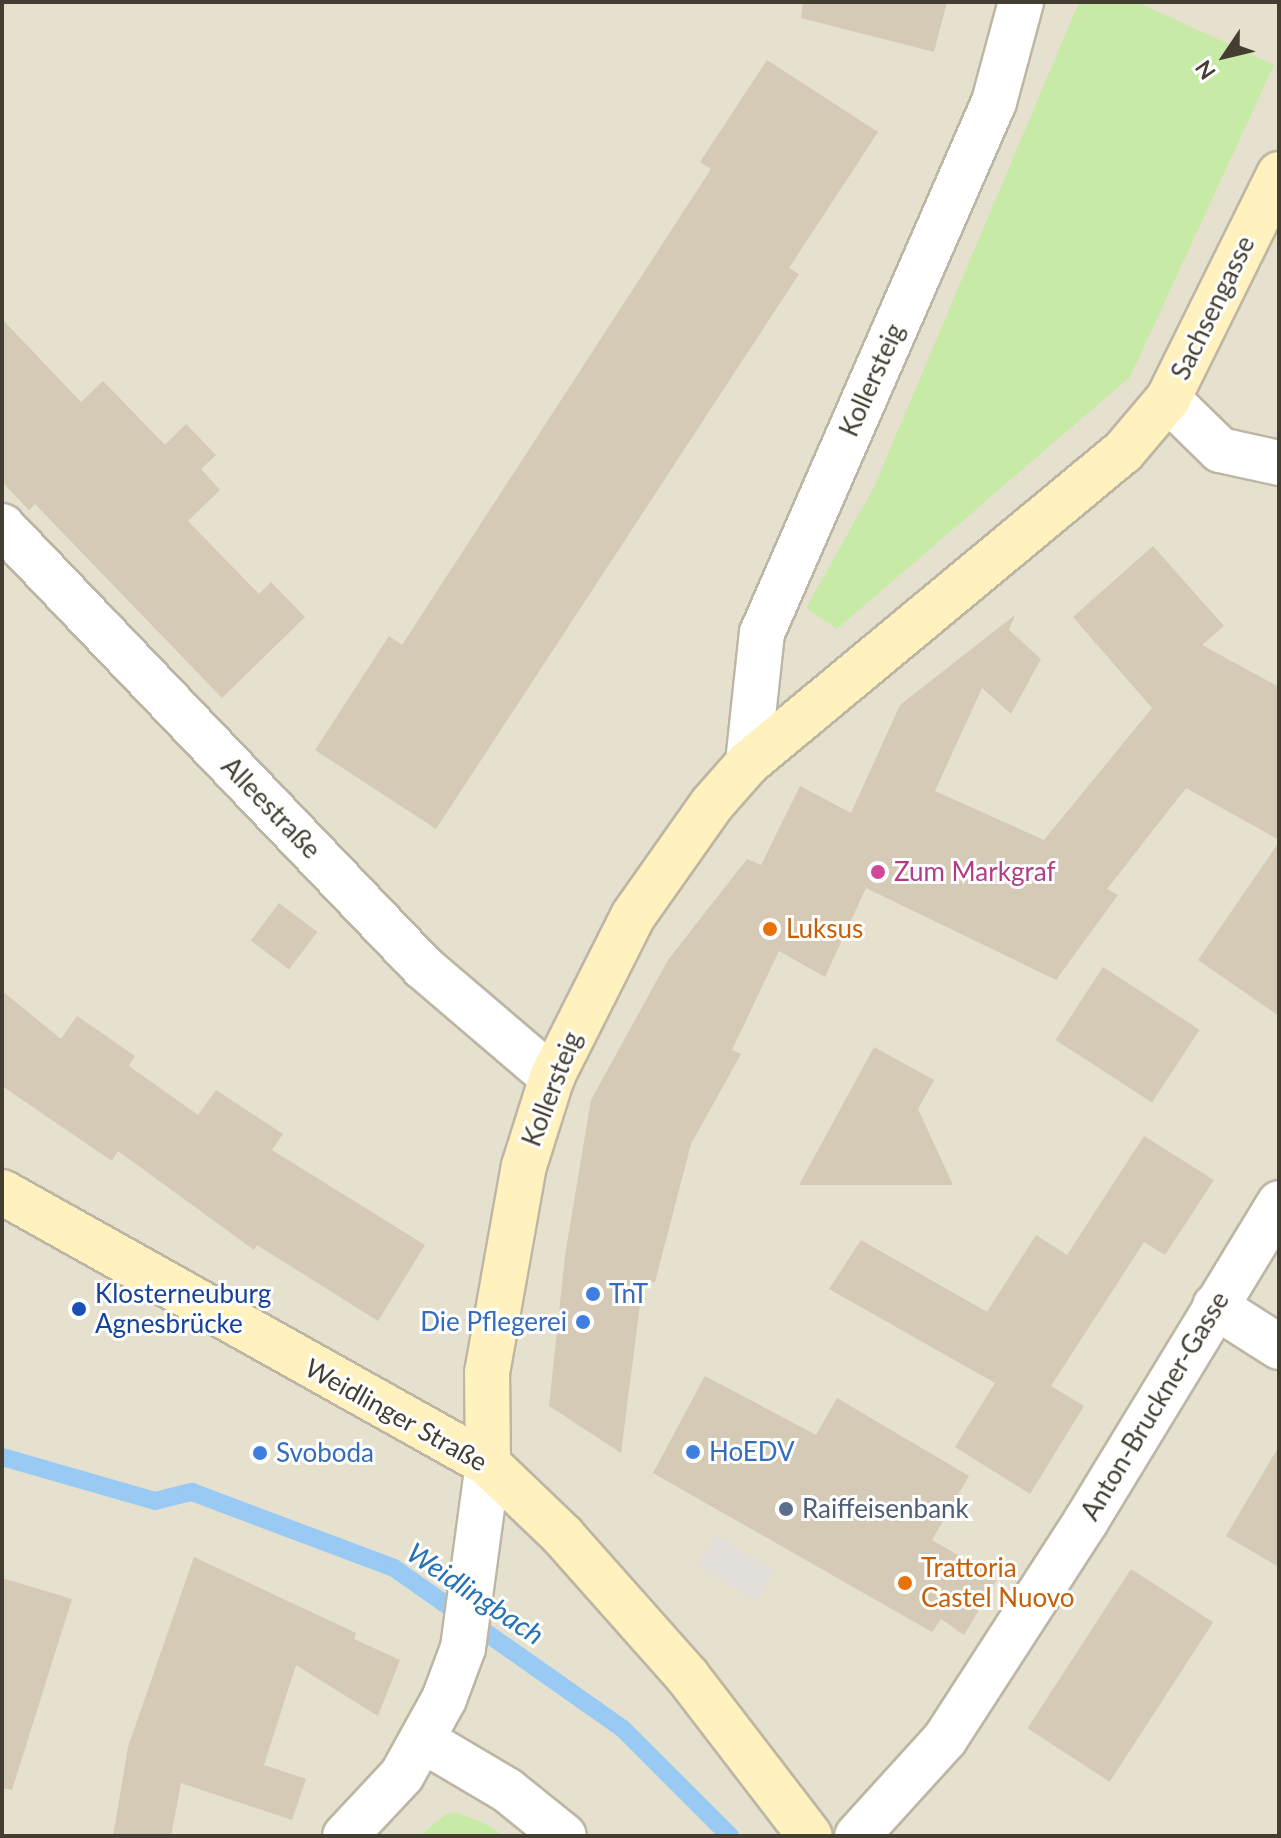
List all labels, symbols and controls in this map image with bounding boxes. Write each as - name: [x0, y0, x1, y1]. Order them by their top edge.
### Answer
- north arrow: [1185, 16, 1265, 96]
- text: N: [1189, 55, 1221, 85]
- street label: Sachsengasse: [1165, 231, 1261, 385]
- street label: Kollersteig: [833, 319, 911, 441]
- street label: Alleestraße: [215, 751, 327, 865]
- place label: Zum Markgraf: [894, 856, 1056, 888]
- marker: Zum Markgraf: [869, 863, 887, 881]
- place label: Luksus: [786, 913, 863, 945]
- marker: Luksus: [761, 920, 779, 938]
- street label: Kollersteig: [516, 1027, 588, 1151]
- place label: Klosterneuburg Agnesbrücke: [95, 1278, 271, 1340]
- place label: TnT: [609, 1278, 648, 1310]
- marker: TnT: [584, 1285, 602, 1303]
- street label: Anton-Bruckner-Gasse: [1074, 1286, 1236, 1526]
- marker: Klosterneuburg Agnesbrücke: [70, 1300, 88, 1318]
- place label: Die Pflegerei: [420, 1306, 567, 1338]
- marker: Die Pflegerei: [574, 1313, 592, 1331]
- street label: Weidlinger Straße: [299, 1352, 493, 1478]
- place label: HoEDV: [709, 1436, 795, 1468]
- place label: Svoboda: [276, 1437, 374, 1469]
- marker: HoEDV: [684, 1443, 702, 1461]
- marker: Svoboda: [251, 1444, 269, 1462]
- place label: Raiffeisenbank: [802, 1493, 969, 1525]
- marker: Raiffeisenbank: [777, 1500, 795, 1518]
- water label: Weidlingbach: [401, 1535, 551, 1651]
- place label: Trattoria Castel Nuovo: [921, 1552, 1075, 1614]
- marker: Trattoria Castel Nuovo: [896, 1574, 914, 1592]

